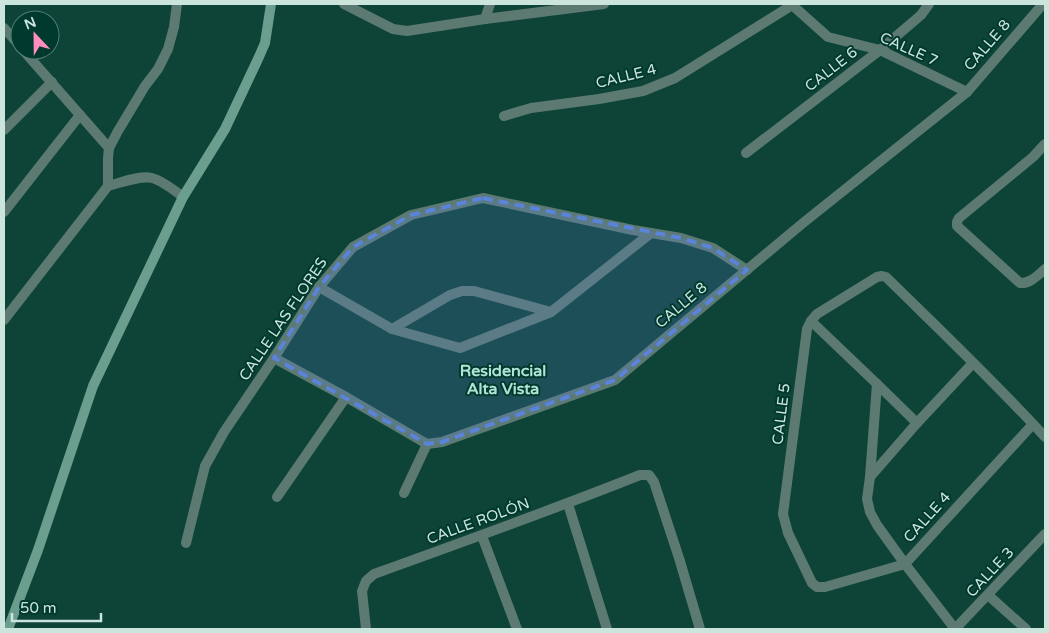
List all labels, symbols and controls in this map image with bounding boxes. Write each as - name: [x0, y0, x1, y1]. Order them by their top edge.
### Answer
- north arrow: [10, 10, 60, 60]
- text: N: [22, 13, 39, 33]
- street label: CALLE 8: [960, 16, 1014, 74]
- street label: CALLE 7: [877, 28, 941, 70]
- street label: CALLE 6: [801, 43, 861, 95]
- street label: CALLE 4: [594, 60, 658, 92]
- street label: CALLE LAS FLORES: [235, 254, 331, 384]
- street label: CALLE 8: [652, 278, 710, 332]
- district label: Residencial Alta Vista: [460, 361, 546, 399]
- street label: CALLE 5: [768, 382, 794, 446]
- street label: CALLE 4: [900, 488, 954, 546]
- street label: CALLE ROLÓN: [424, 494, 532, 548]
- street label: CALLE 3: [962, 543, 1018, 601]
- scale bar: [12, 590, 101, 622]
- text: 50 m: [20, 599, 57, 617]

